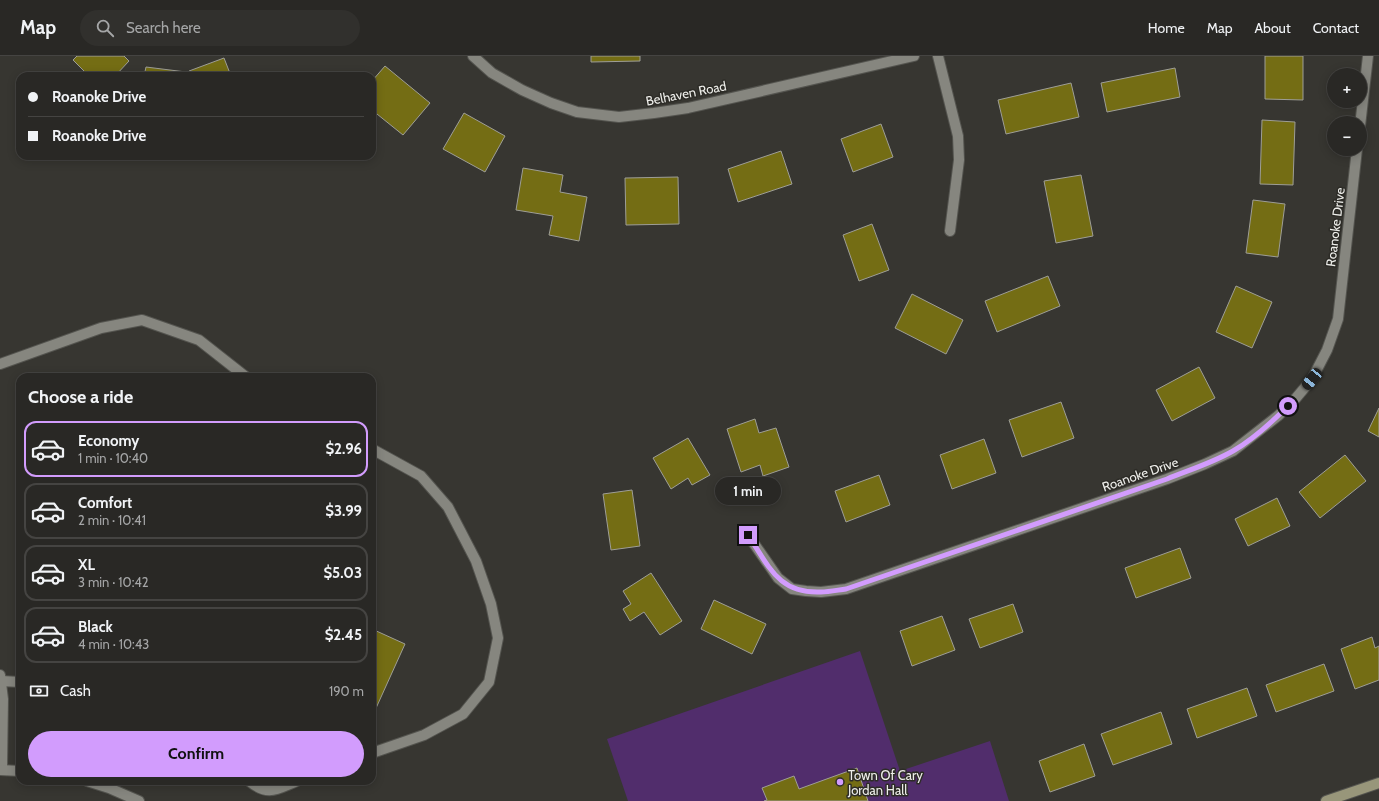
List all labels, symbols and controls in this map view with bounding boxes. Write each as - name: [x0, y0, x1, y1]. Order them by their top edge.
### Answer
- search box: [80, 10, 360, 46]
- text: Map: [20, 16, 56, 39]
- icon: search: [94, 17, 116, 39]
- text: Search here: [126, 19, 201, 37]
- text: Home: [1148, 19, 1185, 37]
- text: Map: [1207, 19, 1232, 37]
- text: About: [1254, 19, 1291, 37]
- text: Contact: [1313, 19, 1359, 37]
- map controls: [1327, 68, 1367, 156]
- button: +: [1327, 68, 1367, 108]
- street label: Belhaven Road: [644, 77, 728, 109]
- text: Roanoke Drive: [52, 88, 146, 106]
- button: −: [1327, 116, 1367, 156]
- text: Roanoke Drive: [52, 127, 146, 145]
- street label: Roanoke Drive: [1322, 186, 1348, 268]
- car: [1300, 366, 1324, 392]
- text: Choose a ride: [28, 386, 133, 408]
- route start: [1279, 397, 1297, 415]
- icon: car: [30, 431, 66, 467]
- text: Economy: [78, 432, 139, 450]
- text: $2.96: [325, 440, 362, 458]
- text: 1 min · 10:40: [78, 450, 148, 466]
- street label: Roanoke Drive: [1100, 453, 1181, 495]
- callout: 1 min: [715, 477, 781, 505]
- text: 1 min: [733, 483, 763, 499]
- icon: car: [30, 493, 66, 529]
- text: Comfort: [78, 494, 132, 512]
- text: $3.99: [325, 502, 362, 520]
- text: 2 min · 10:41: [78, 512, 146, 528]
- route end: [739, 526, 757, 544]
- icon: car: [30, 555, 66, 591]
- text: XL: [78, 556, 95, 574]
- text: $5.03: [323, 564, 362, 582]
- text: 3 min · 10:42: [78, 574, 149, 590]
- icon: car: [30, 617, 66, 653]
- text: Black: [78, 618, 113, 636]
- text: $2.45: [325, 626, 362, 644]
- text: 4 min · 10:43: [78, 636, 149, 652]
- icon: cash: [28, 680, 50, 702]
- text: Cash: [60, 682, 91, 700]
- text: 190 m: [329, 683, 364, 699]
- button: Confirm: [28, 731, 364, 777]
- place label: Town Of Cary Jordan Hall: [847, 767, 923, 798]
- marker: Town Of Cary Jordan Hall: [835, 777, 845, 787]

